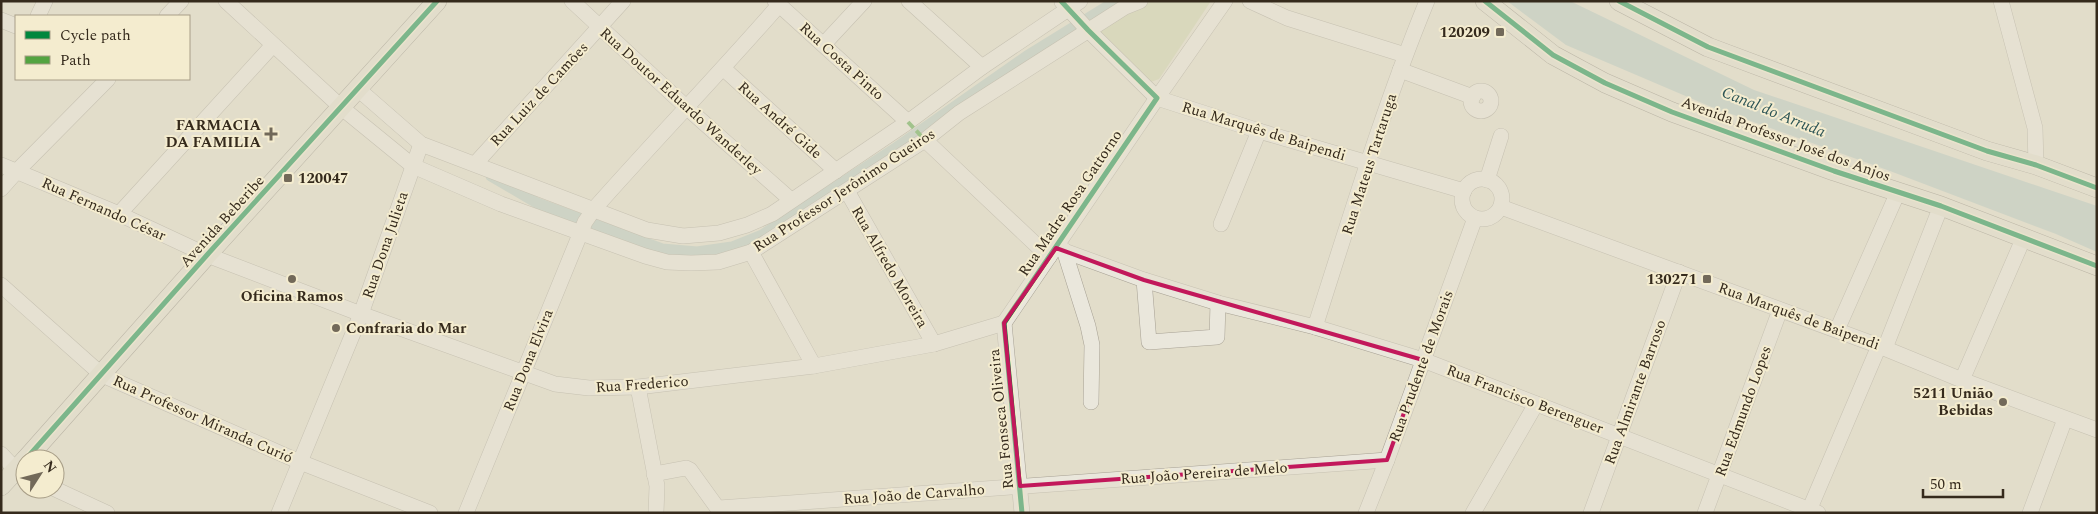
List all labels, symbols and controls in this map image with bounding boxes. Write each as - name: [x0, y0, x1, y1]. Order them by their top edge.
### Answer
- legend: [15, 15, 190, 80]
- street label: Rua Costa Pinto: [794, 17, 889, 106]
- place label: 120209: [1440, 21, 1490, 44]
- street label: Rua Doutor Eduardo Wanderley: [594, 22, 768, 181]
- text: Cycle path: [60, 24, 131, 47]
- marker: 120209: [1494, 26, 1506, 38]
- street label: Rua Luiz de Camões: [485, 37, 594, 152]
- text: Path: [60, 49, 91, 72]
- street label: Rua André Gide: [732, 76, 827, 165]
- water label: Canal do Arruda: [1718, 80, 1829, 144]
- street label: Rua Mateus Tartaruga: [1336, 90, 1403, 238]
- street label: Avenida Professor José dos Anjos: [1678, 91, 1894, 188]
- street label: Rua Marquês de Baipendi: [1179, 96, 1349, 167]
- place label: FARMACIA DA FAMILIA: [166, 114, 261, 154]
- street label: Rua Professor Jerônimo Gueiros: [749, 123, 940, 258]
- street label: Rua Madre Rosa Gattorno: [1013, 125, 1128, 281]
- marker: FARMACIA DA FAMILIA: [265, 128, 277, 140]
- place label: 120047: [298, 167, 349, 190]
- street label: Avenida Beberibe: [175, 170, 270, 273]
- street label: Rua Fernando César: [38, 172, 170, 247]
- marker: 120047: [282, 172, 294, 184]
- street label: Rua Dona Julieta: [356, 188, 415, 302]
- street label: Rua Alfredo Moreira: [845, 202, 934, 333]
- place label: 130271: [1647, 268, 1697, 291]
- marker: Oficina Ramos: [286, 273, 298, 285]
- marker: 130271: [1701, 273, 1713, 285]
- street label: Rua Marquês de Baipendi: [1715, 277, 1883, 356]
- place label: Oficina Ramos: [241, 285, 343, 308]
- street label: Rua Prudente de Morais: [1383, 287, 1460, 445]
- street label: Rua Dona Elvira: [497, 305, 560, 415]
- street label: Rua Almirante Barroso: [1599, 316, 1672, 468]
- place label: Confraria do Mar: [346, 317, 467, 340]
- marker: Confraria do Mar: [330, 322, 342, 334]
- street label: Rua Edmundo Lopes: [1709, 343, 1778, 480]
- street label: Rua Fonseca Oliveira: [983, 347, 1020, 490]
- street label: Rua Francisco Berenguer: [1443, 359, 1607, 440]
- street label: Rua Professor Miranda Curió: [109, 369, 296, 470]
- street label: Rua Frederico: [595, 370, 689, 399]
- place label: 5211 União Bebidas: [1913, 382, 1993, 422]
- marker: 5211 União Bebidas: [1997, 396, 2009, 408]
- north arrow: [15, 449, 65, 499]
- text: N: [38, 456, 62, 477]
- street label: Rua João Pereira de Melo: [1120, 456, 1288, 491]
- scale bar: [1923, 466, 2003, 498]
- text: 50 m: [1930, 473, 1962, 496]
- street label: Rua João de Carvalho: [843, 478, 985, 511]

